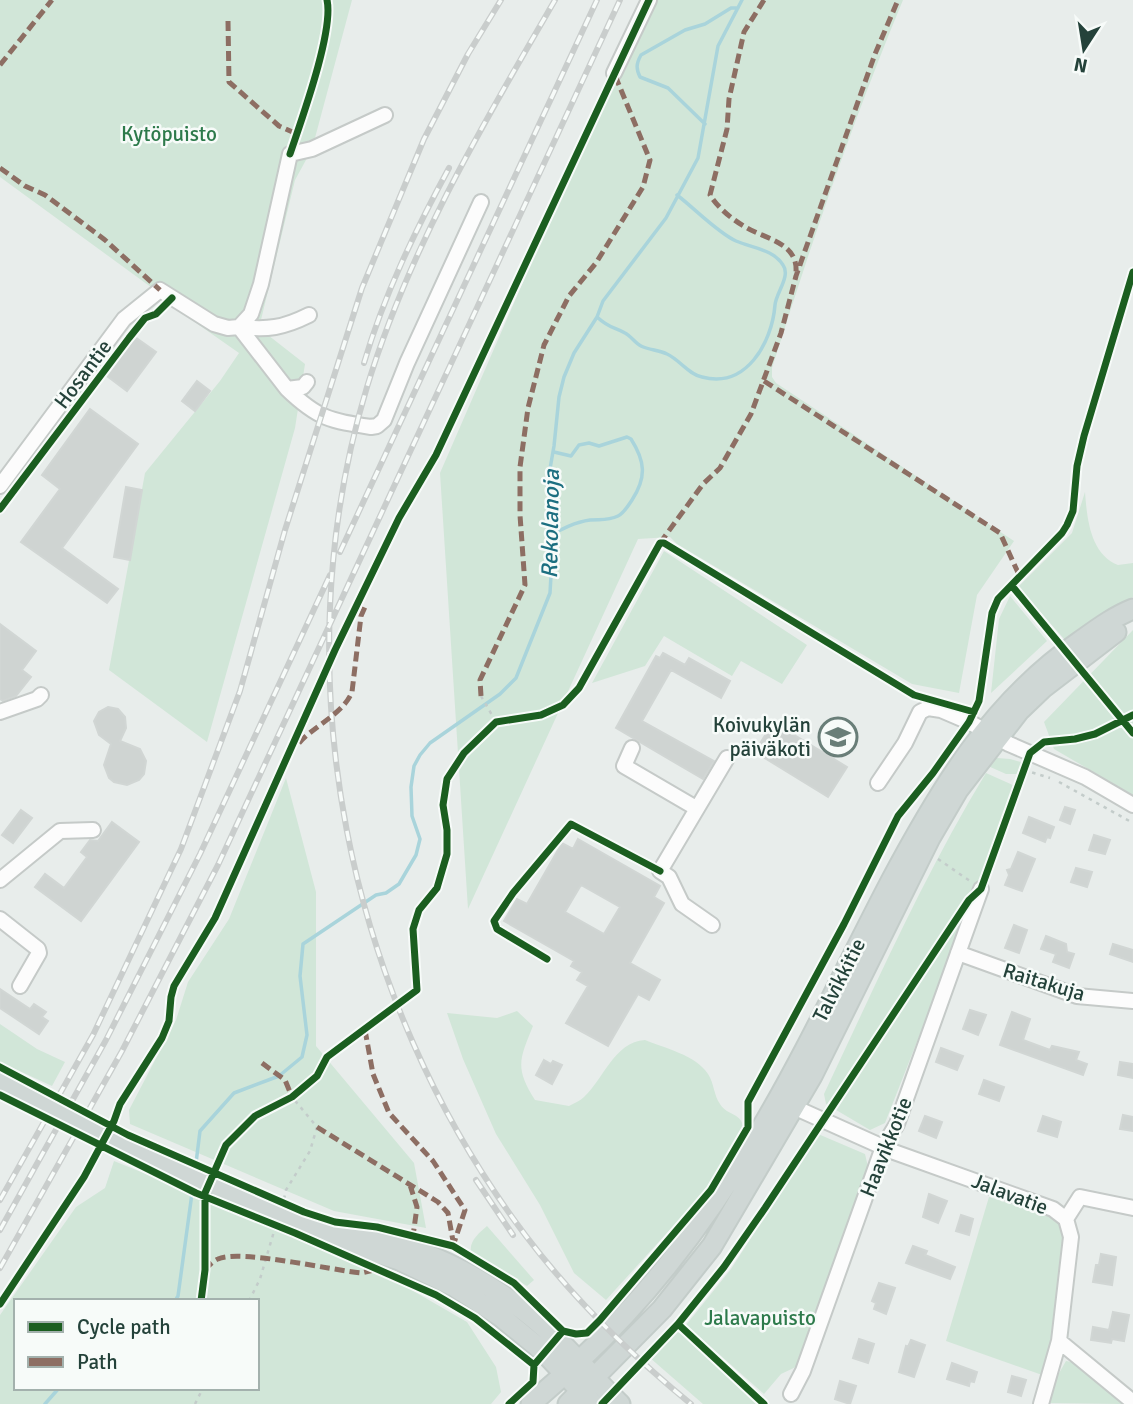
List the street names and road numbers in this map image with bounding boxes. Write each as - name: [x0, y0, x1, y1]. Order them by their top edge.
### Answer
- street label: Hosantie: [49, 334, 117, 414]
- street label: Talvikkitie: [807, 934, 871, 1026]
- street label: Raitakuja: [1000, 957, 1088, 1007]
- street label: Haavikkotie: [854, 1093, 918, 1201]
- street label: Jalavatie: [968, 1168, 1052, 1220]

